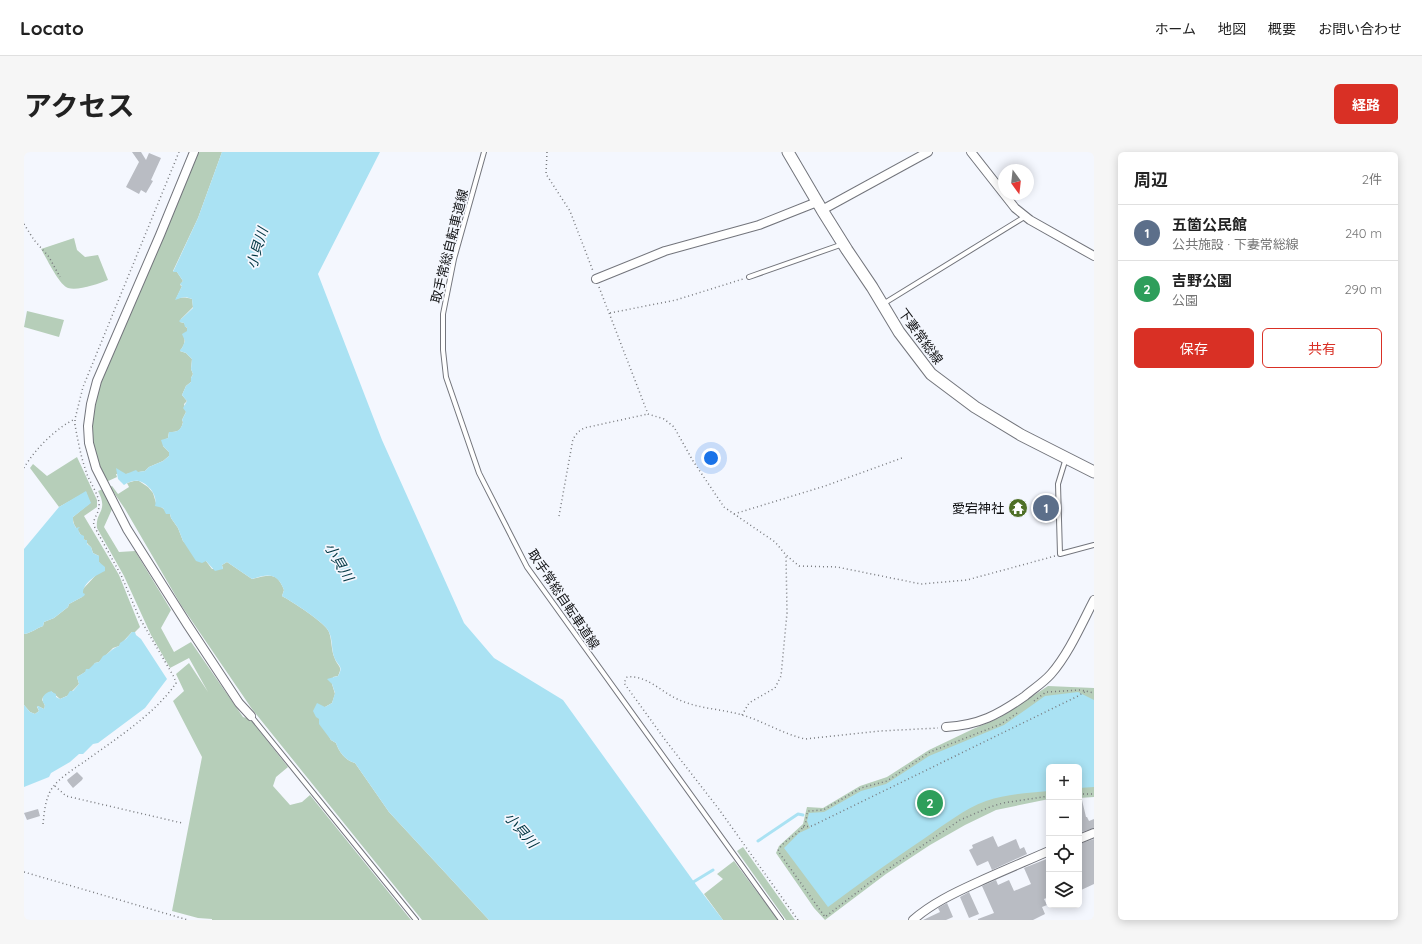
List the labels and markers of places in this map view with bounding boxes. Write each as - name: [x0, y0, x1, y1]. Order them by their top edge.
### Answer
- pin: 1: [1033, 493, 1059, 523]
- temple icon: 愛宕神社: [1007, 497, 1029, 519]
- place label: 愛宕神社: [952, 500, 1004, 516]
- pin: 2: [917, 788, 943, 818]

